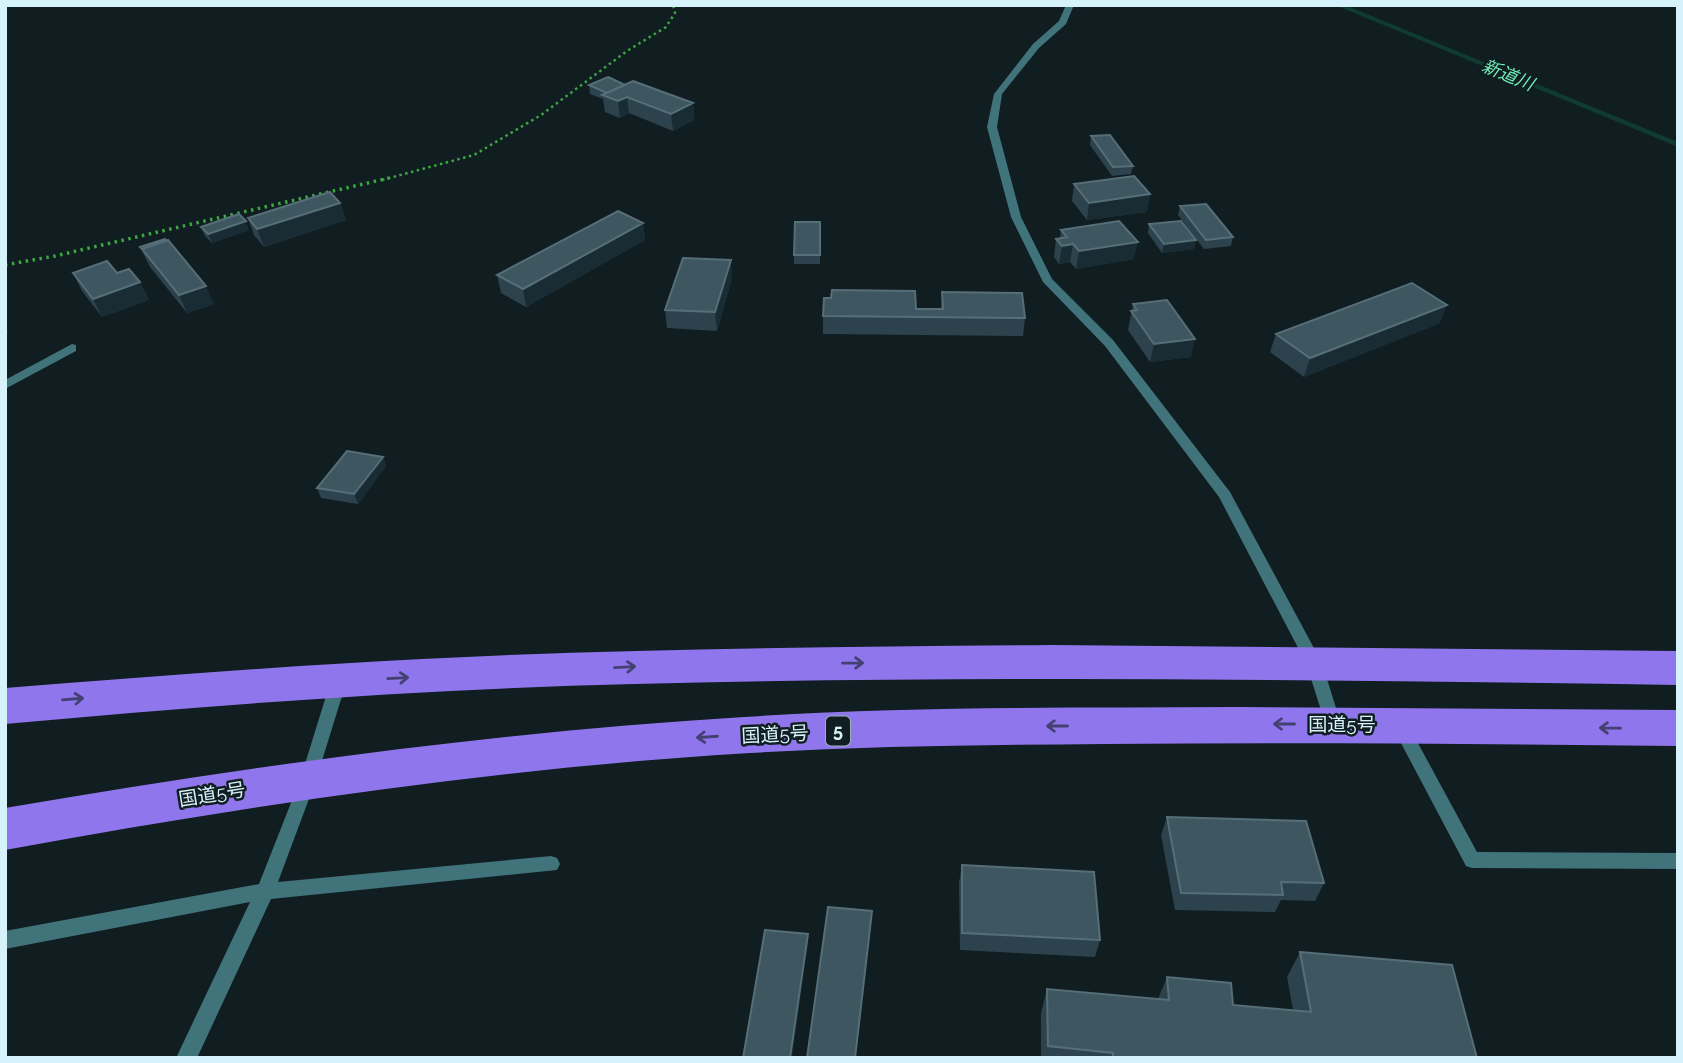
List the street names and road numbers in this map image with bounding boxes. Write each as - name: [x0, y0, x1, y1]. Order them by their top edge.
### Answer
- street label: 国道5号: [1308, 713, 1376, 735]
- road number: 5: [826, 716, 850, 746]
- street label: 国道5号: [741, 721, 809, 747]
- street label: 国道5号: [177, 778, 247, 810]

